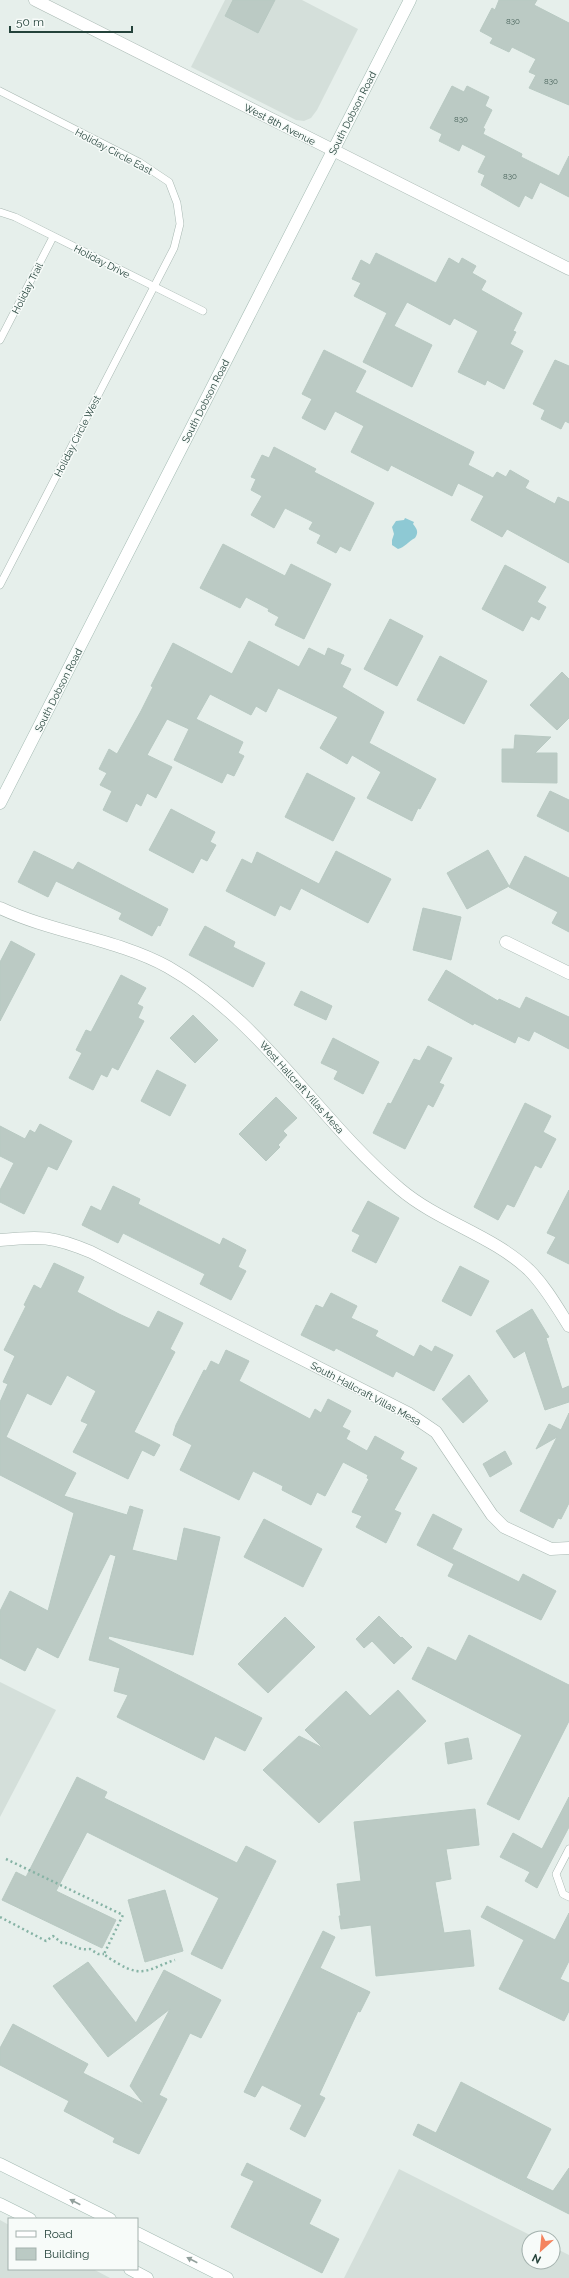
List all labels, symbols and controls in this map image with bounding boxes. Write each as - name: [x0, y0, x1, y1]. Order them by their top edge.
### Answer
- scale bar: [10, 8, 132, 34]
- text: 50 m: [16, 15, 44, 29]
- house number: 830: [506, 16, 520, 26]
- street label: South Dobson Road: [327, 70, 378, 157]
- house number: 830: [544, 76, 558, 86]
- street label: West 8th Avenue: [242, 102, 318, 147]
- house number: 830: [454, 114, 468, 124]
- street label: Holiday Circle East: [73, 126, 155, 177]
- house number: 830: [503, 171, 517, 181]
- street label: Holiday Drive: [72, 243, 132, 280]
- street label: Holiday Trail: [10, 260, 45, 316]
- street label: South Dobson Road: [180, 358, 231, 445]
- street label: Holiday Circle West: [52, 393, 103, 479]
- street label: South Dobson Road: [33, 647, 84, 734]
- street label: West Hallcraft Villas Mesa: [257, 1039, 346, 1136]
- street label: South Hallcraft Villas Mesa: [309, 1360, 423, 1427]
- one-way arrow: [69, 2198, 81, 2205]
- legend: [8, 2218, 138, 2270]
- text: Road: [44, 2227, 73, 2241]
- north arrow: [521, 2230, 561, 2270]
- text: Building: [44, 2247, 90, 2261]
- text: N: [530, 2251, 543, 2266]
- one-way arrow: [187, 2257, 198, 2264]

